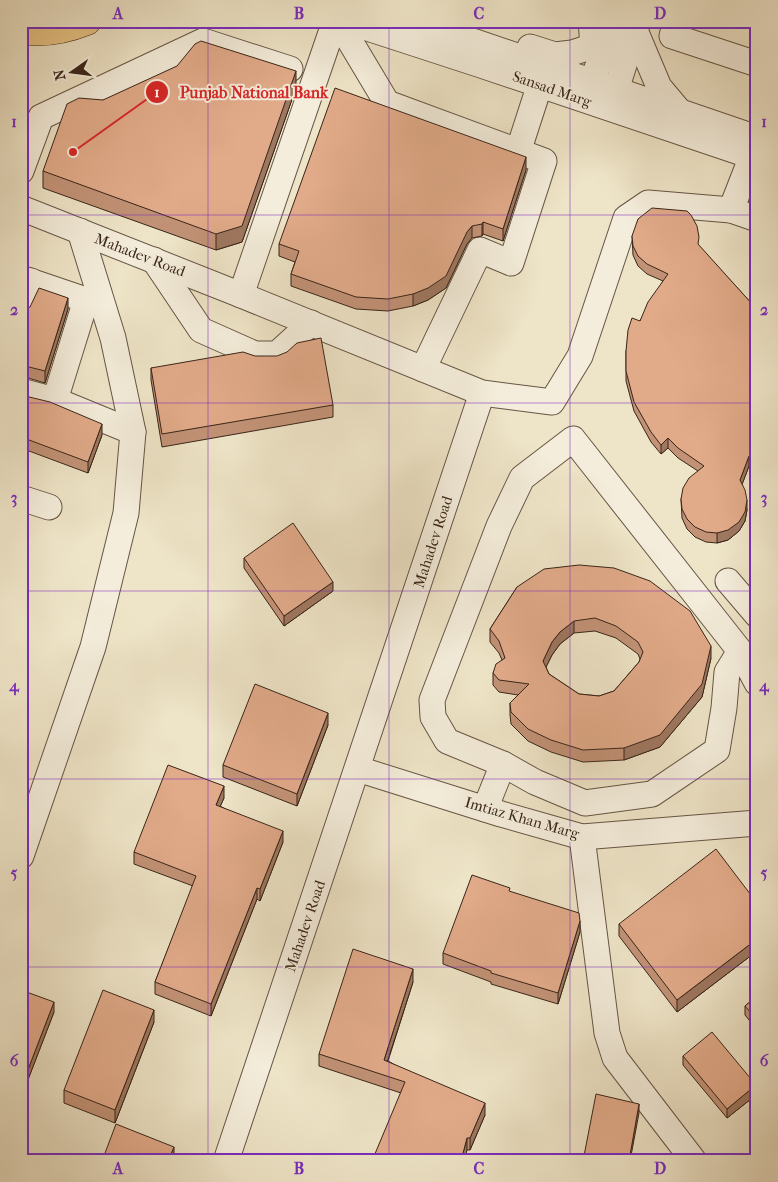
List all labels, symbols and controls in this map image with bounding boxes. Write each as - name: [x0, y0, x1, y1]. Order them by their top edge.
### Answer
- text: A: [112, 4, 124, 23]
- text: B: [294, 4, 304, 23]
- text: C: [474, 4, 485, 23]
- text: D: [654, 4, 666, 23]
- north arrow: [48, 48, 98, 98]
- text: N: [50, 67, 69, 82]
- street label: Sansad Marg: [510, 67, 595, 111]
- callout: Punjab National Bank: [145, 77, 338, 108]
- text: 1: [154, 83, 160, 101]
- text: Punjab National Bank: [180, 83, 329, 102]
- text: 1: [11, 112, 17, 131]
- text: 1: [761, 112, 767, 131]
- street label: Mahadev Road: [92, 229, 189, 281]
- text: 2: [10, 300, 18, 319]
- text: 2: [760, 300, 768, 319]
- text: 3: [11, 488, 17, 508]
- text: 3: [761, 488, 767, 508]
- street label: Mahadev Road: [410, 493, 457, 590]
- text: 4: [8, 676, 20, 696]
- text: 4: [758, 676, 770, 696]
- street label: Imtiaz Khan Marg: [463, 793, 582, 843]
- text: 5: [11, 863, 18, 882]
- text: 5: [761, 863, 768, 882]
- street label: Mahadev Road: [281, 877, 329, 974]
- text: 6: [10, 1051, 19, 1070]
- text: 6: [760, 1051, 769, 1070]
- text: A: [112, 1159, 124, 1178]
- text: B: [294, 1159, 304, 1178]
- text: C: [474, 1159, 485, 1178]
- text: D: [654, 1159, 666, 1178]

